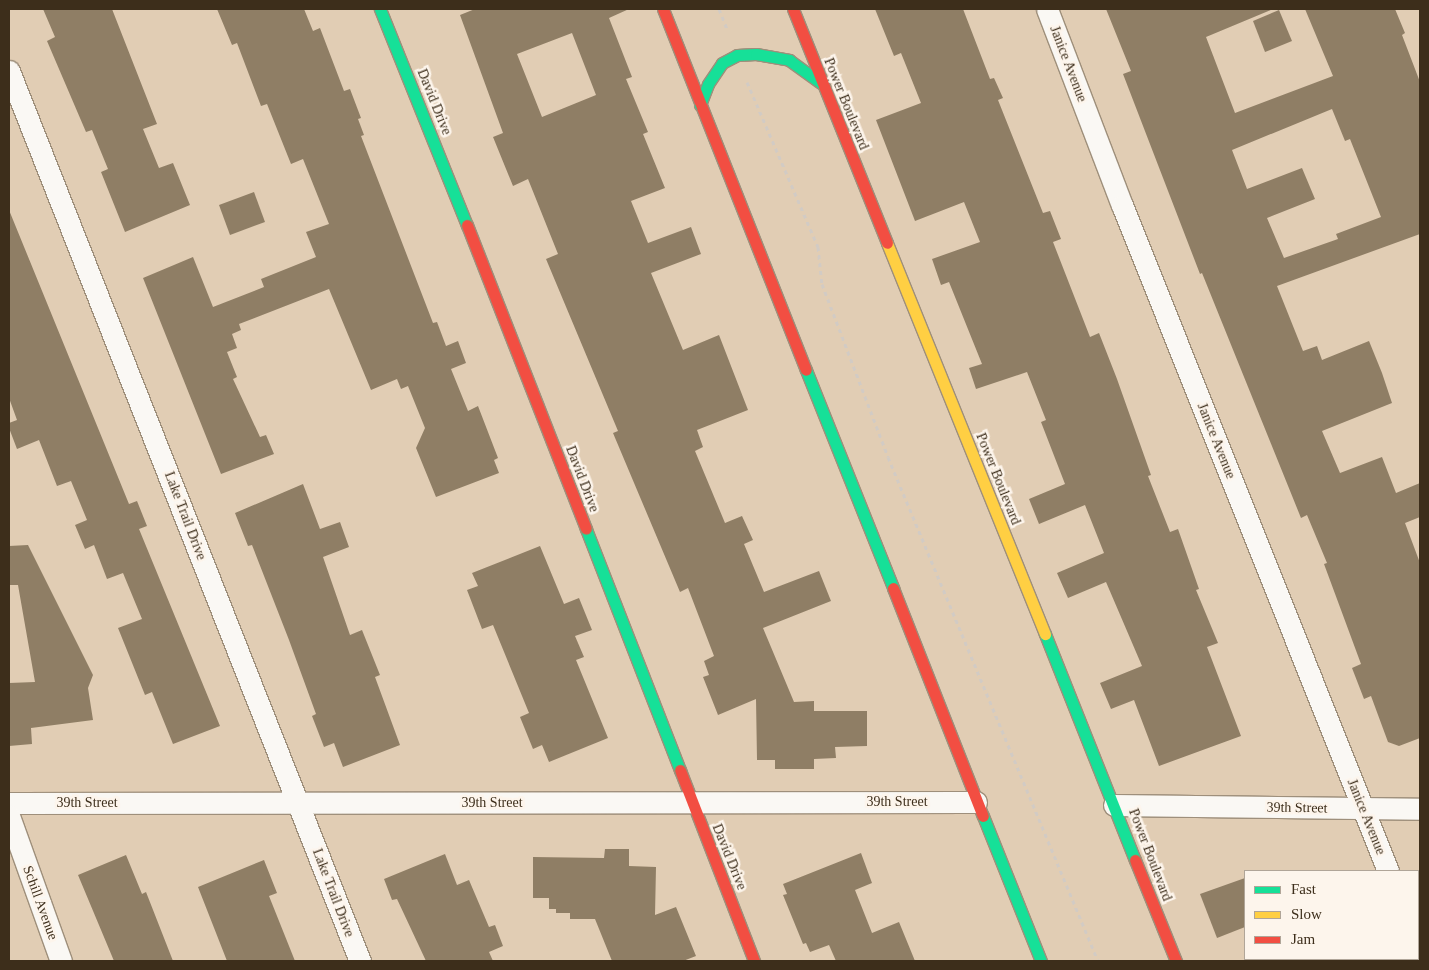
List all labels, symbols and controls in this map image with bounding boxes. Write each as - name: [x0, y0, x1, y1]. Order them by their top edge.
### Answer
- street label: Janice Avenue: [1046, 23, 1090, 105]
- street label: Power Boulevard: [820, 56, 872, 152]
- street label: David Drive: [413, 67, 455, 137]
- street label: Janice Avenue: [1193, 400, 1239, 482]
- street label: Power Boulevard: [972, 431, 1024, 527]
- street label: David Drive: [562, 444, 602, 514]
- street label: Lake Trail Drive: [160, 469, 210, 563]
- street label: Janice Avenue: [1343, 776, 1389, 858]
- street label: 39th Street: [866, 794, 928, 810]
- street label: 39th Street: [56, 795, 118, 811]
- street label: 39th Street: [461, 795, 523, 811]
- street label: 39th Street: [1266, 799, 1328, 817]
- street label: Power Boulevard: [1125, 806, 1175, 904]
- street label: David Drive: [708, 822, 750, 892]
- street label: Lake Trail Drive: [308, 846, 358, 940]
- street label: Schill Avenue: [19, 863, 61, 943]
- legend: [1244, 870, 1419, 960]
- text: Fast: [1291, 881, 1316, 897]
- text: Slow: [1291, 906, 1322, 922]
- text: Jam: [1291, 931, 1315, 947]

